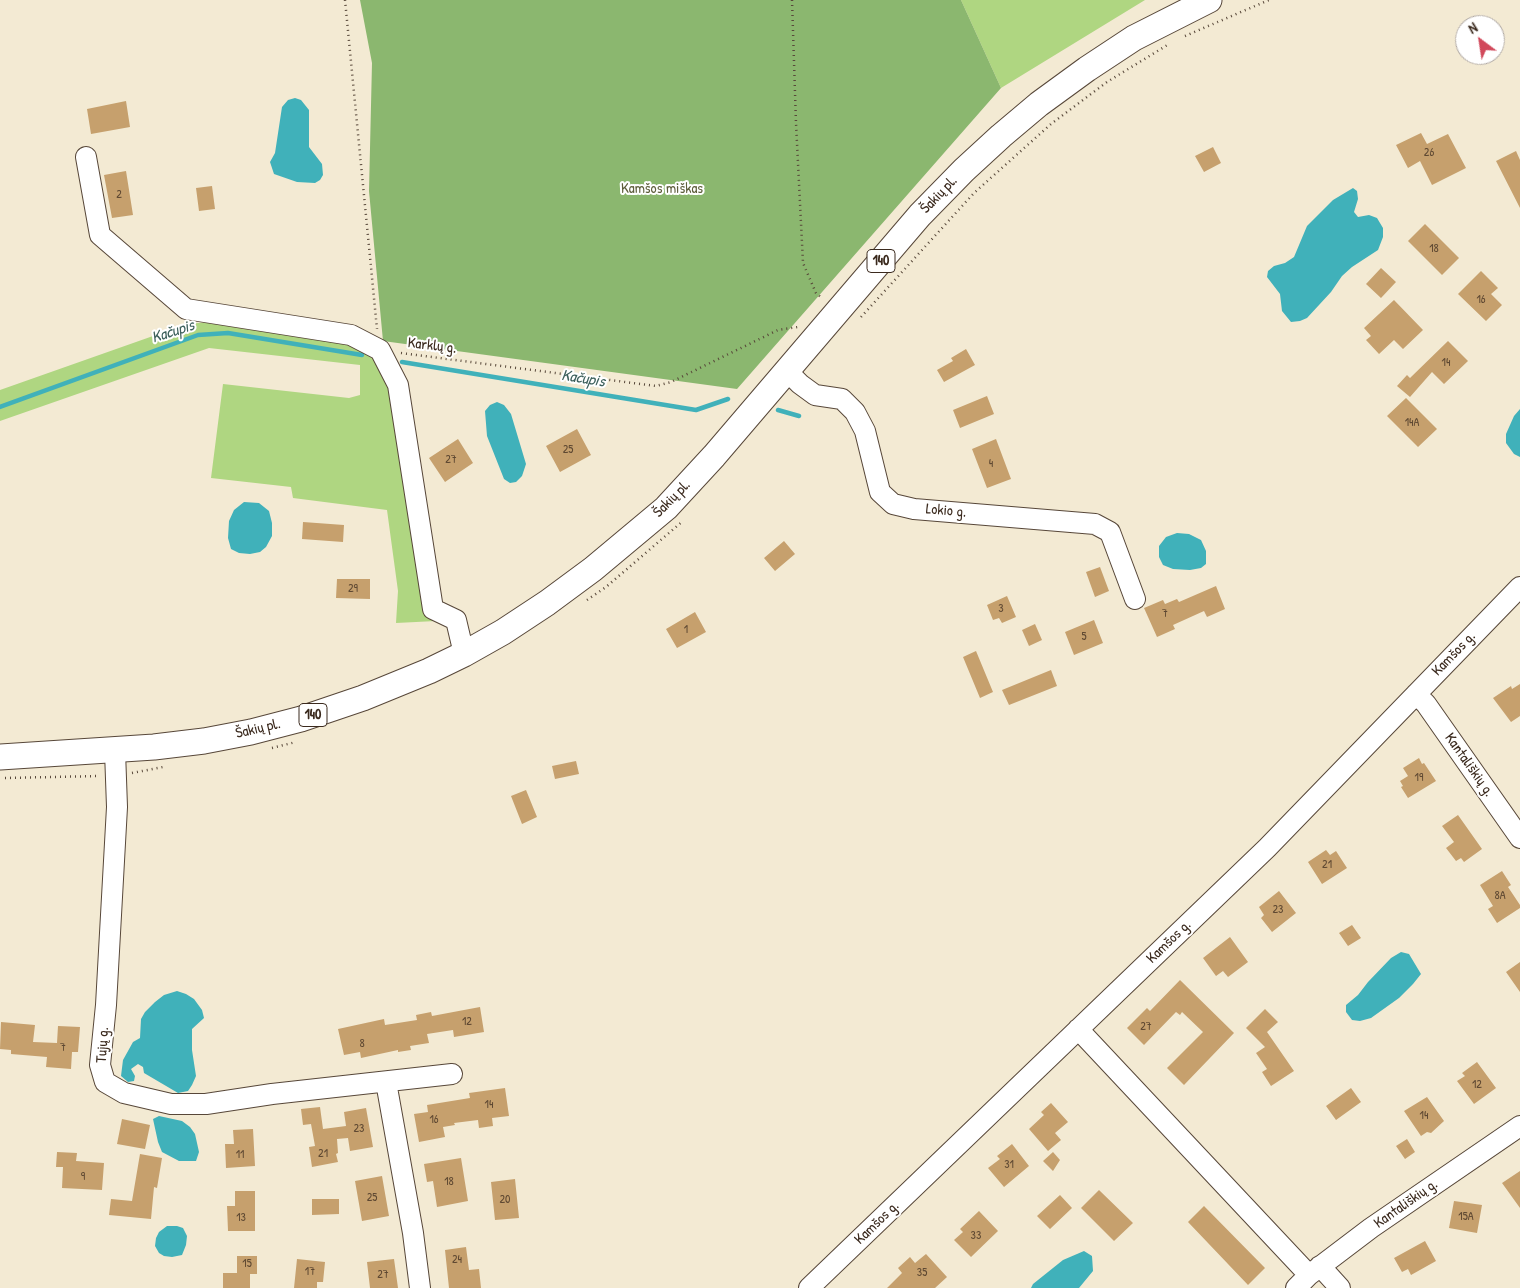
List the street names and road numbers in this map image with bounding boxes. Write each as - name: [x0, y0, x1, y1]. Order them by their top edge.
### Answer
- street label: Šakių pl.: [917, 172, 961, 218]
- road number: 140: [867, 250, 895, 272]
- street label: Karklų g.: [407, 334, 457, 358]
- street label: Šakių pl.: [650, 477, 694, 521]
- street label: Lokio g.: [925, 500, 967, 522]
- street label: Kamšos g.: [1428, 628, 1480, 680]
- road number: 140: [299, 704, 327, 726]
- street label: Šakių pl.: [234, 715, 282, 743]
- street label: Kantališkių g.: [1441, 730, 1497, 800]
- street label: Kamšos g.: [1143, 916, 1195, 968]
- street label: Tujų g.: [93, 1026, 113, 1064]
- street label: Kantališkių g.: [1371, 1176, 1441, 1232]
- street label: Kamšos g.: [851, 1197, 903, 1249]

